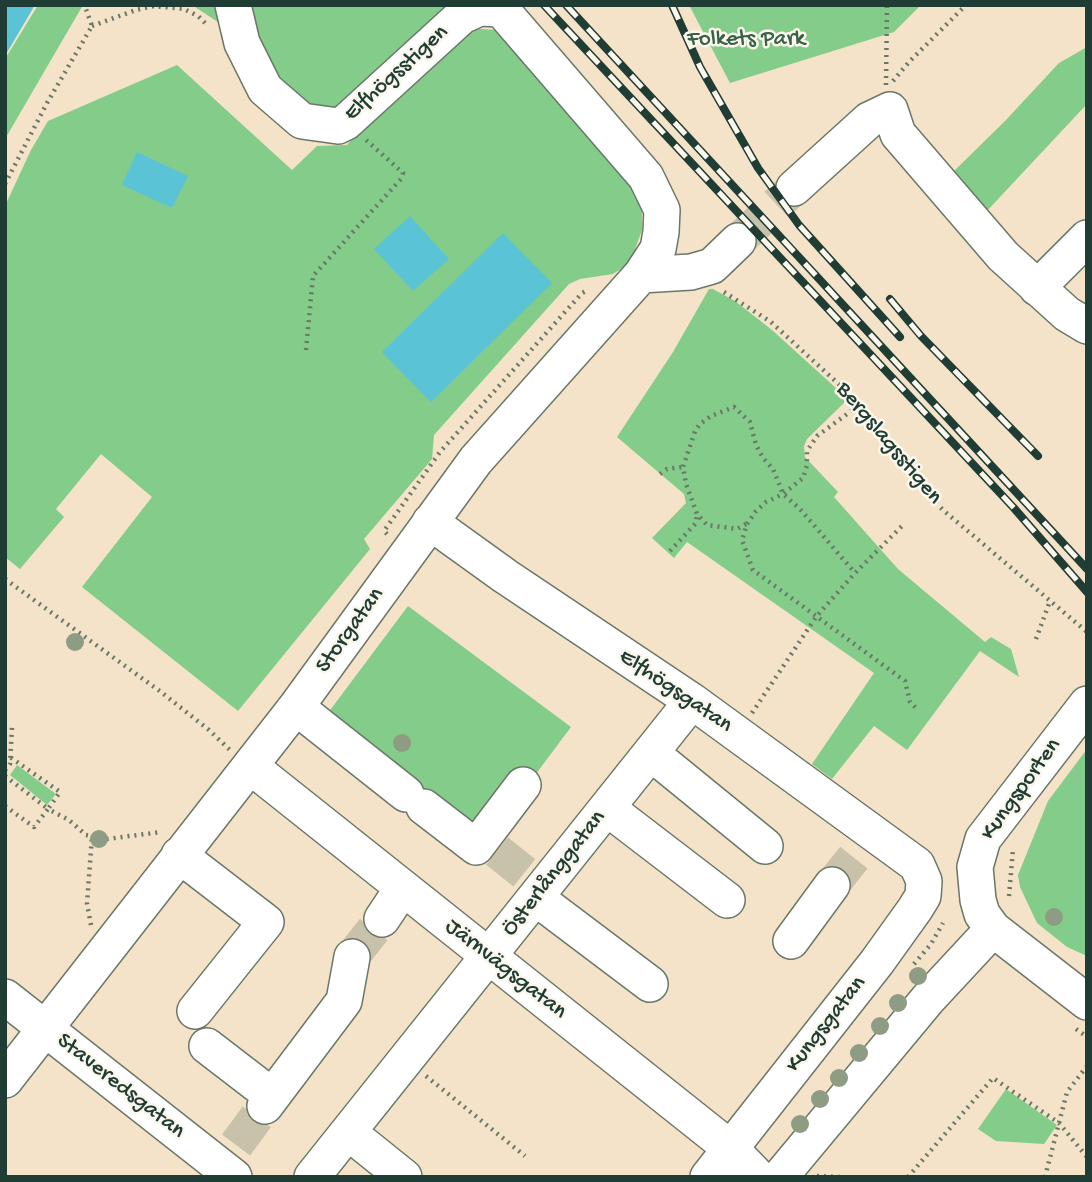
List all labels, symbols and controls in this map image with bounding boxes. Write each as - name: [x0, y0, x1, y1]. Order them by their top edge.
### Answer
- street label: Elfhögsstigen: [339, 20, 455, 128]
- park label: Folkets Park: [687, 26, 805, 54]
- street label: Bergslagsstigen: [829, 377, 947, 511]
- street label: Storgatan: [311, 583, 391, 679]
- street label: Elfhögsgatan: [613, 644, 737, 740]
- street label: Kungsporten: [976, 734, 1068, 846]
- street label: Österlånggatan: [497, 805, 613, 943]
- street label: Järnvägsgatan: [438, 914, 572, 1026]
- street label: Kungsgatan: [781, 971, 873, 1079]
- street label: Staveredsgatan: [50, 1028, 190, 1146]

